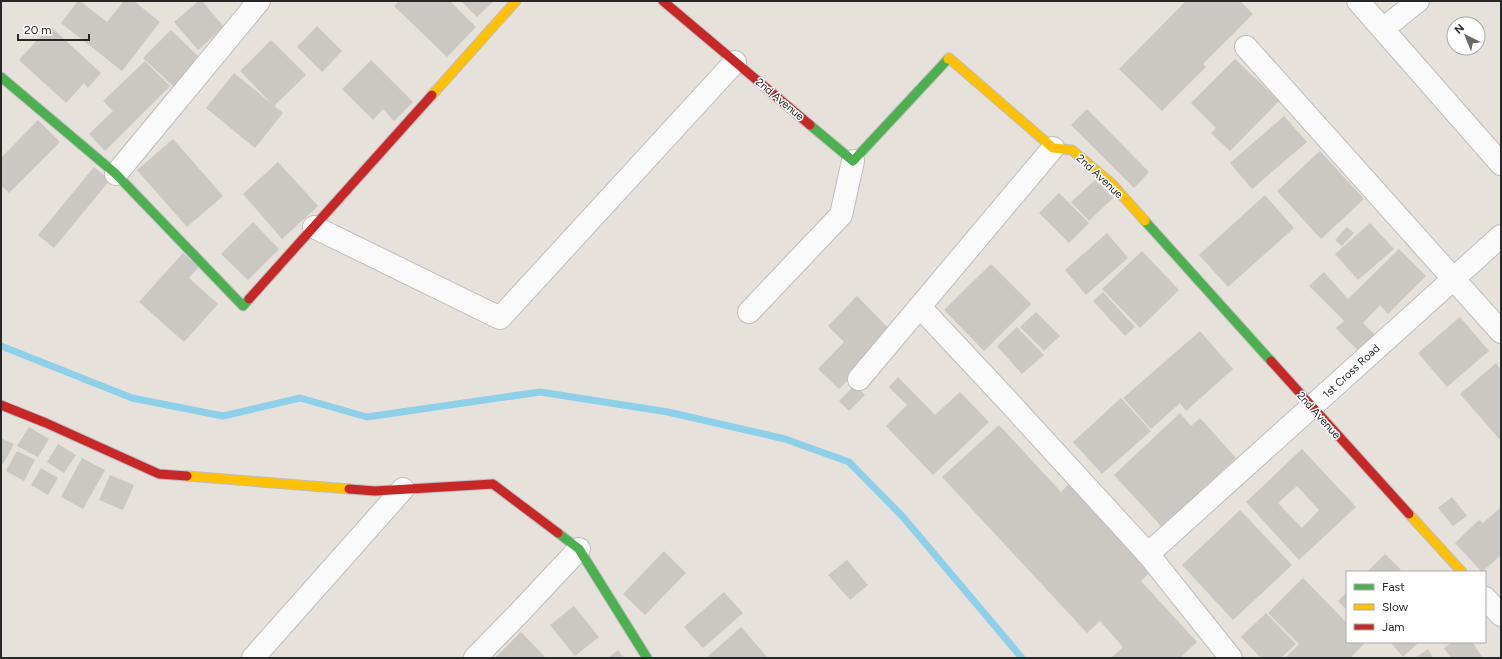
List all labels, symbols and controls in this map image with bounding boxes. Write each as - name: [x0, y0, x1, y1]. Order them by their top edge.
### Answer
- scale bar: [18, 16, 89, 42]
- north arrow: [1446, 16, 1486, 56]
- text: N: [1452, 21, 1467, 37]
- text: 20 m: [24, 23, 52, 37]
- street label: 2nd Avenue: [753, 76, 806, 123]
- street label: 2nd Avenue: [1074, 152, 1126, 201]
- street label: 1st Cross Road: [1320, 342, 1382, 401]
- street label: 2nd Avenue: [1294, 389, 1343, 441]
- legend: [1346, 571, 1486, 643]
- text: Fast: [1382, 580, 1405, 594]
- text: Slow: [1382, 600, 1409, 614]
- text: Jam: [1382, 620, 1405, 634]

